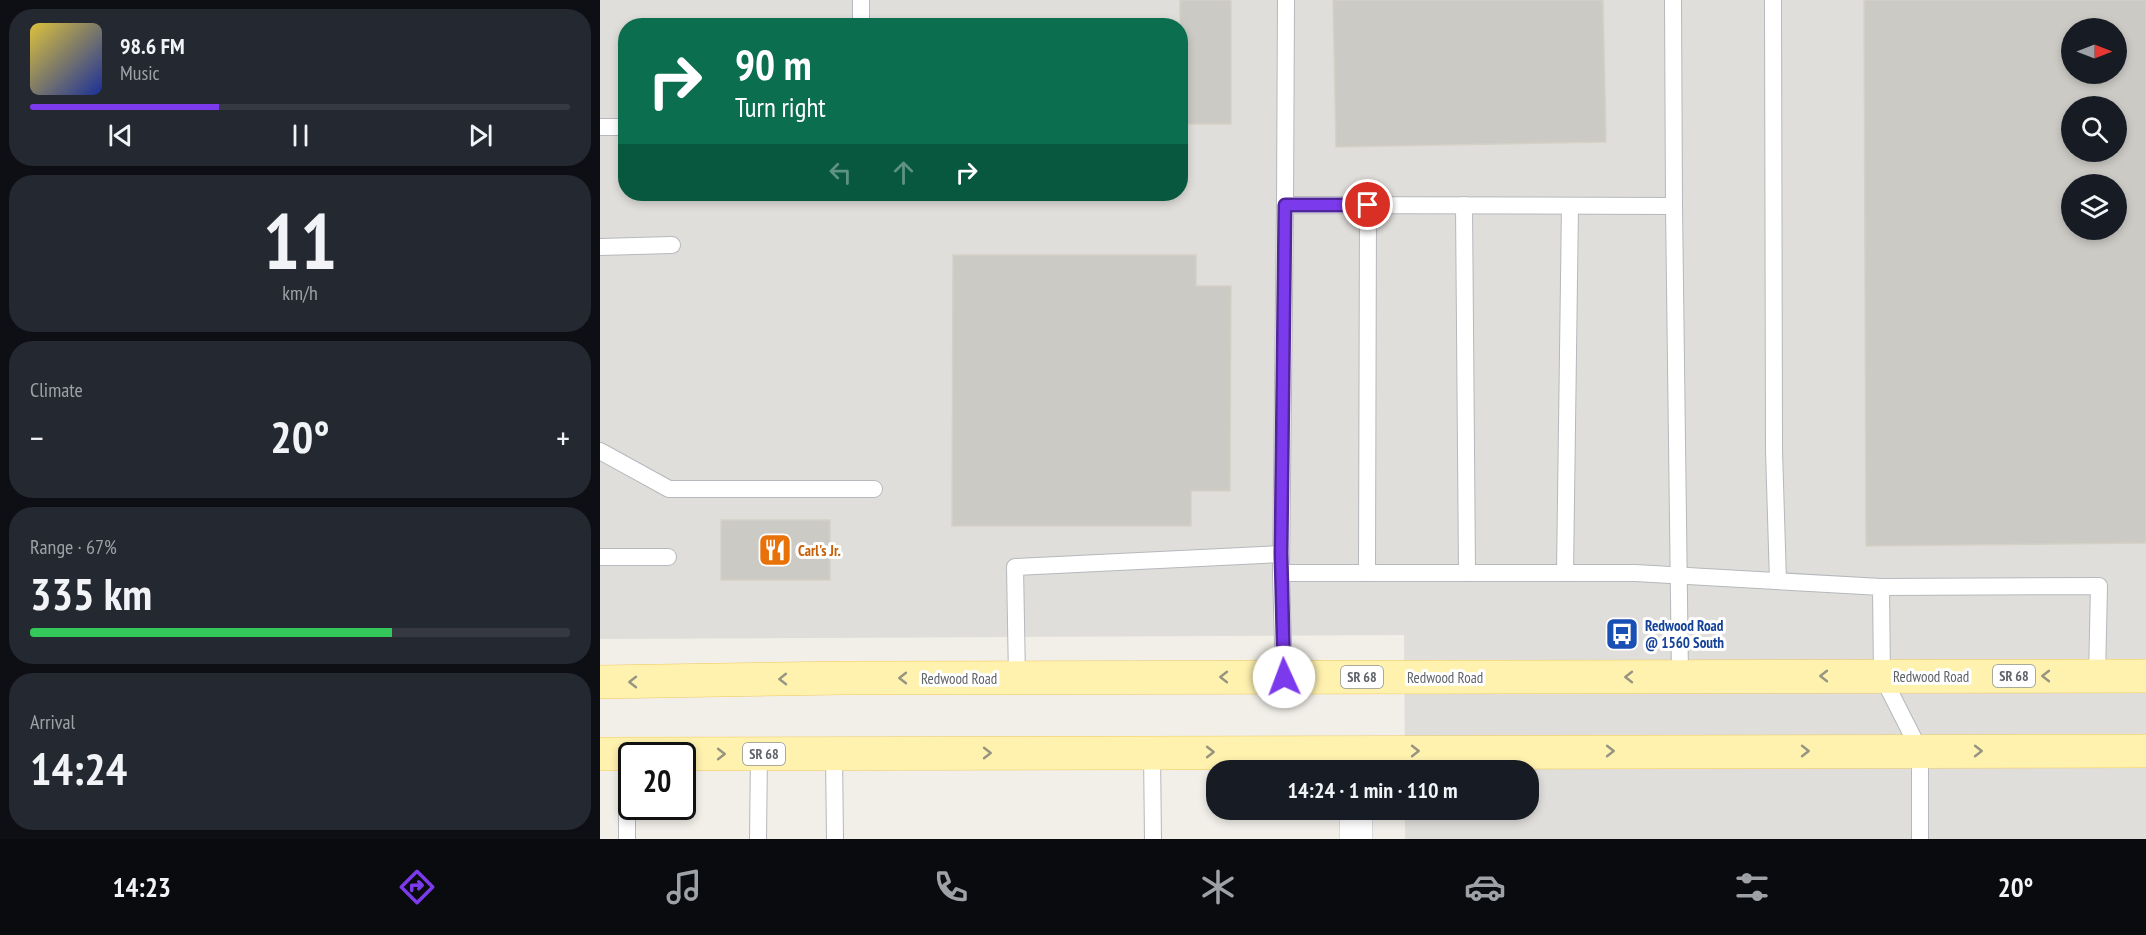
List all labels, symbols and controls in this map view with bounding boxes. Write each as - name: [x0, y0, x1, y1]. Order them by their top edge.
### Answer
- north arrow: [2061, 18, 2127, 84]
- map controls: [2061, 18, 2127, 240]
- text: 98.6 FM: [120, 32, 185, 60]
- text: 90 m: [735, 37, 812, 92]
- icon: right: [636, 42, 714, 120]
- text: Music: [120, 60, 160, 86]
- text: Turn right: [735, 90, 826, 124]
- button: search: [2061, 96, 2127, 162]
- icon: previous: [104, 119, 137, 152]
- icon: pause: [284, 119, 317, 152]
- icon: next: [464, 119, 497, 152]
- icon: left: [824, 156, 857, 189]
- icon: ahead: [887, 156, 920, 189]
- icon: right: [950, 156, 983, 189]
- button: layers: [2061, 174, 2127, 240]
- pin: [1342, 179, 1393, 230]
- icon: arrive: [1351, 188, 1384, 221]
- text: 11: [263, 190, 337, 291]
- text: km/h: [282, 280, 318, 306]
- text: Climate: [30, 377, 83, 403]
- text: 20°: [270, 407, 330, 465]
- text: −: [30, 416, 44, 459]
- text: +: [556, 416, 570, 459]
- restaurant icon: Carl's Jr.: [757, 532, 793, 568]
- text: Range · 67%: [30, 534, 117, 560]
- place label: Carl's Jr.: [798, 541, 841, 560]
- text: 335 km: [30, 564, 152, 622]
- bus stop icon: Redwood Road @ 1560 South: [1604, 616, 1640, 652]
- place label: Redwood Road @ 1560 South: [1645, 616, 1724, 652]
- position arrow: [1252, 645, 1316, 709]
- road number: SR 68: [1993, 665, 2035, 687]
- road number: SR 68: [1341, 666, 1383, 688]
- street label: Redwood Road: [1893, 667, 1969, 686]
- street label: Redwood Road: [1407, 668, 1483, 687]
- street label: Redwood Road: [921, 669, 997, 688]
- one-way arrow: [1819, 670, 1828, 682]
- one-way arrow: [2041, 670, 2050, 682]
- one-way arrow: [1219, 671, 1228, 683]
- one-way arrow: [1624, 671, 1633, 683]
- one-way arrow: [898, 672, 907, 684]
- one-way arrow: [778, 673, 787, 685]
- one-way arrow: [628, 676, 637, 688]
- text: Arrival: [30, 709, 75, 735]
- text: 14:24: [30, 739, 127, 797]
- speed limit sign: 20: [618, 742, 696, 820]
- road number: SR 68: [743, 743, 785, 765]
- one-way arrow: [1410, 745, 1419, 757]
- one-way arrow: [1605, 745, 1614, 757]
- one-way arrow: [1800, 745, 1809, 757]
- one-way arrow: [1974, 745, 1983, 757]
- one-way arrow: [1206, 746, 1215, 758]
- one-way arrow: [982, 747, 991, 759]
- one-way arrow: [717, 748, 726, 760]
- text: 14:24 · 1 min · 110 m: [1287, 776, 1458, 804]
- icon: directions: [396, 866, 438, 908]
- icon: music: [663, 866, 705, 908]
- icon: phone: [930, 866, 972, 908]
- icon: climate: [1197, 866, 1239, 908]
- icon: car: [1464, 866, 1506, 908]
- icon: filters: [1731, 866, 1773, 908]
- text: 14:23: [112, 870, 171, 904]
- text: 20°: [1998, 870, 2033, 904]

